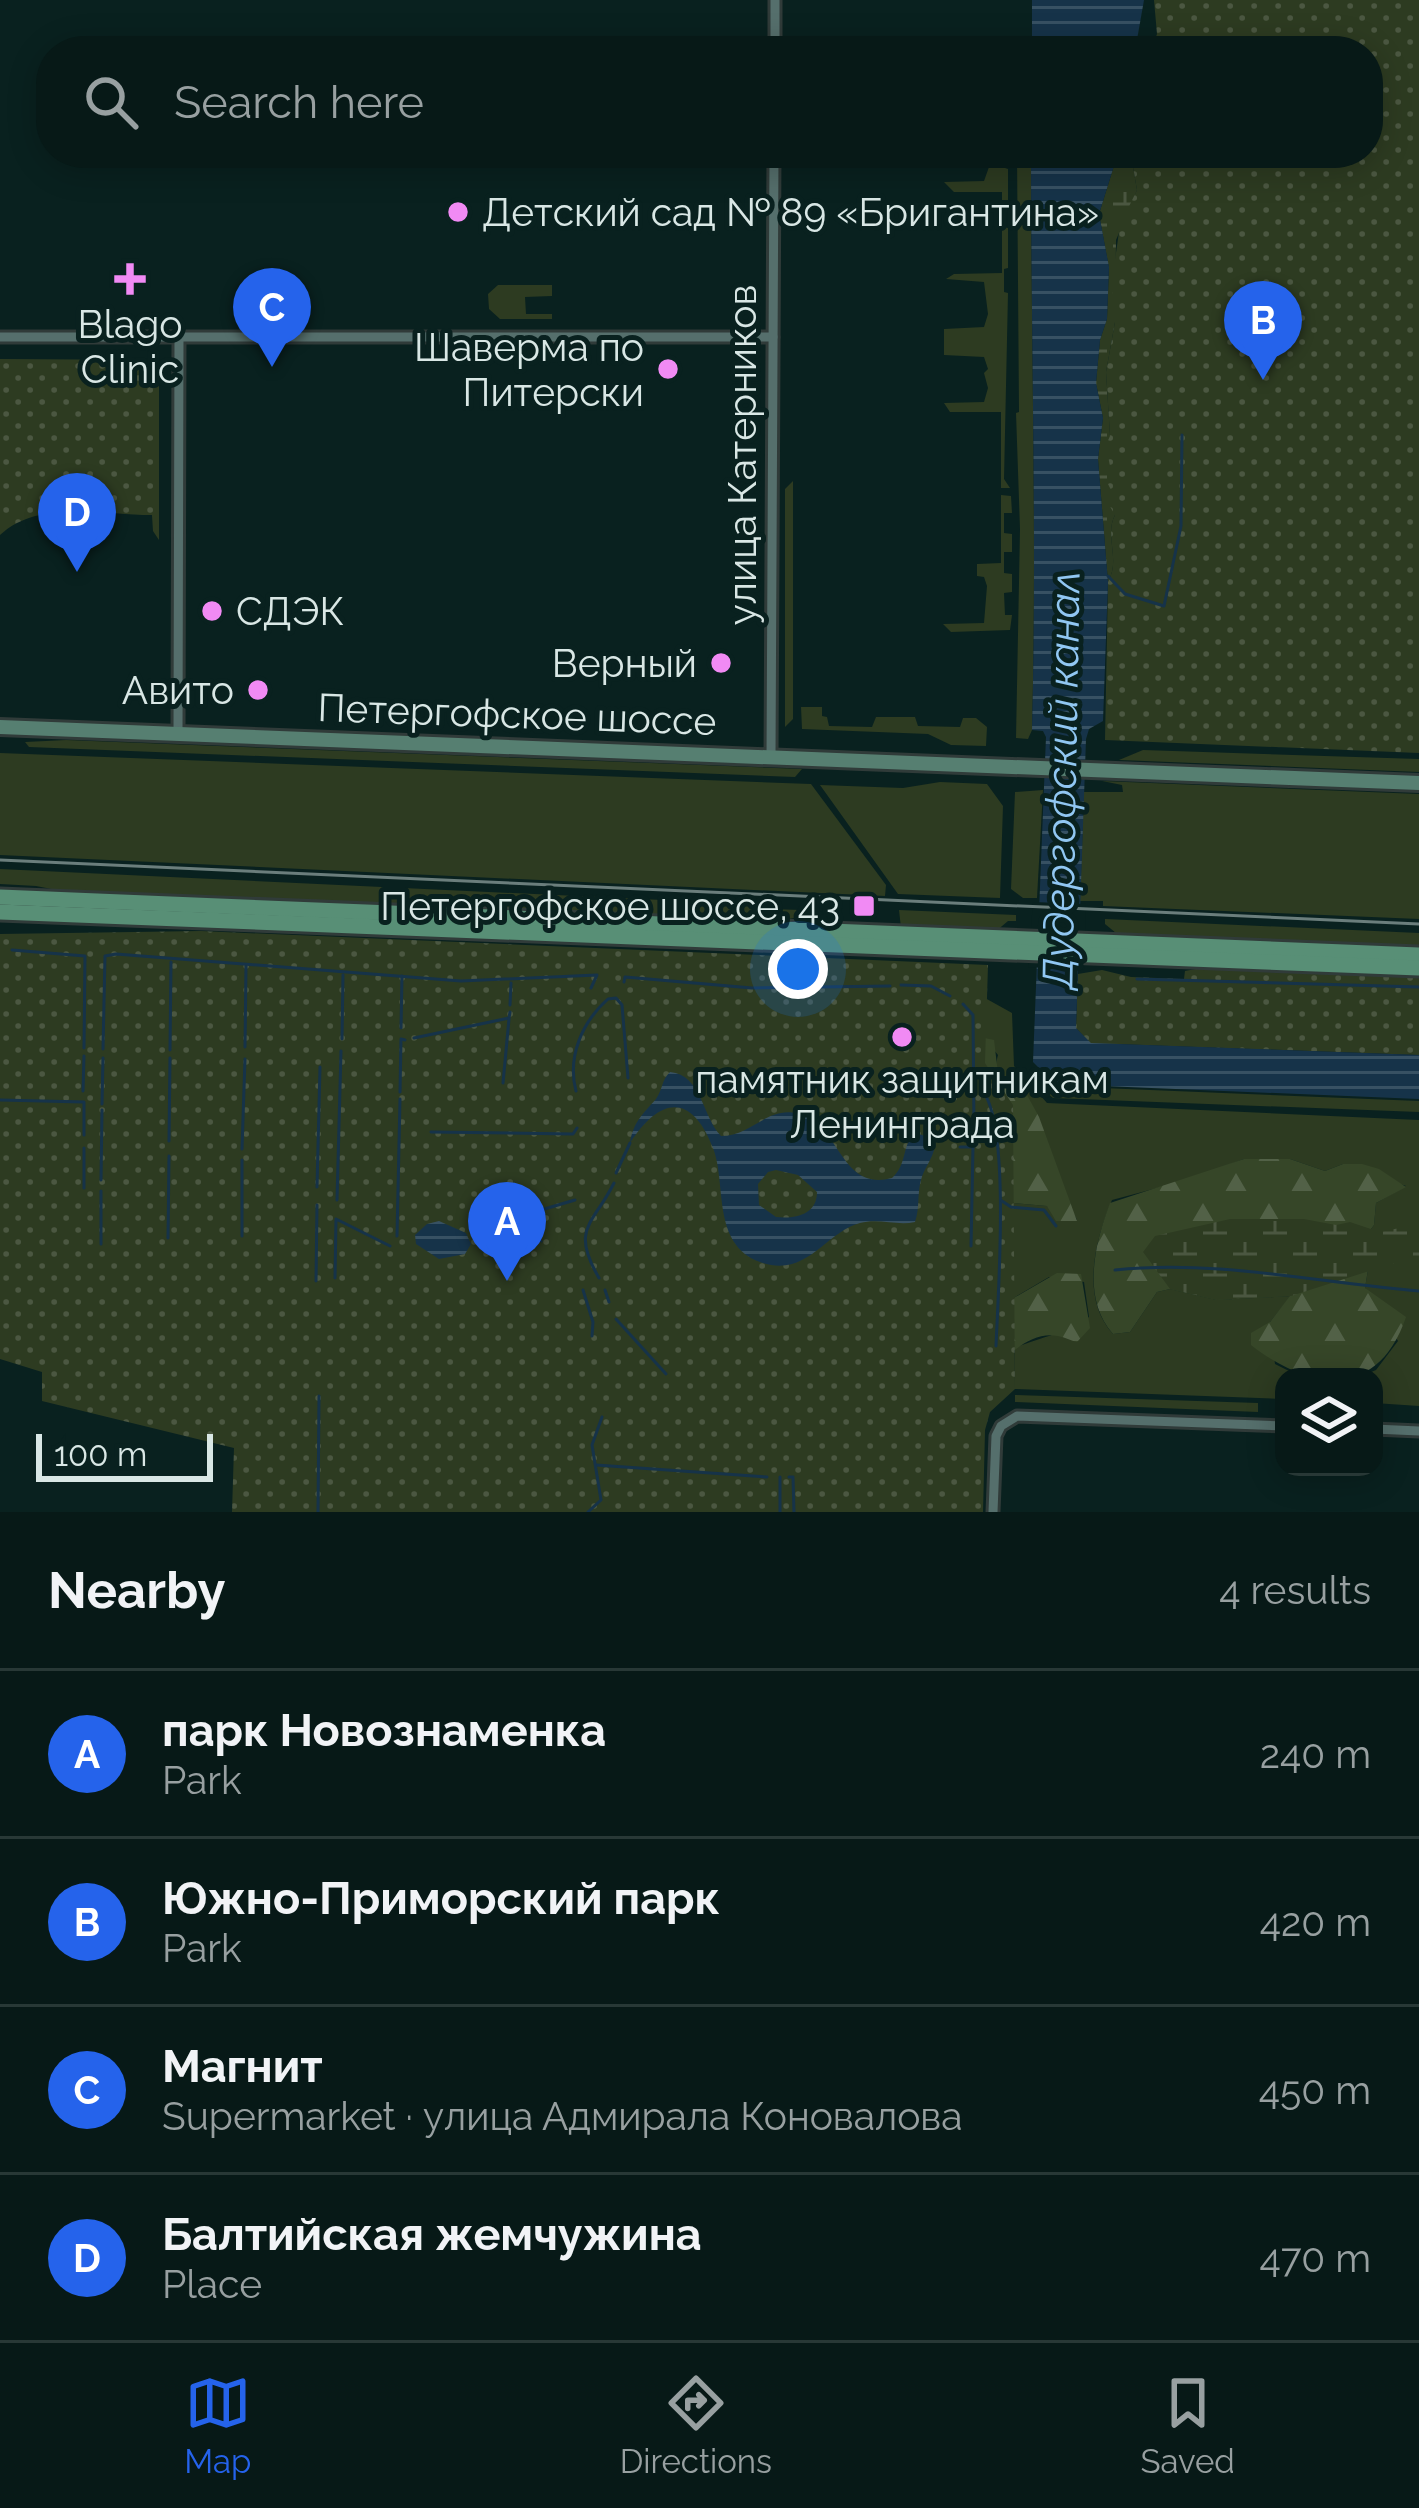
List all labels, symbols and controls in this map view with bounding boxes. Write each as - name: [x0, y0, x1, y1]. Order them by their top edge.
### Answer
- search box: [36, 36, 1383, 168]
- icon: search: [78, 69, 144, 135]
- text: Search here: [174, 76, 424, 129]
- place label: Детский сад № 89 «Бригантина»: [482, 189, 1099, 235]
- marker: Детский сад № 89 «Бригантина»: [445, 199, 471, 225]
- marker: Blago Clinic: [114, 263, 146, 295]
- pin: C: [233, 268, 311, 367]
- pin: B: [1224, 281, 1302, 380]
- street label: улица Катерников: [719, 285, 765, 625]
- place label: Blago Clinic: [77, 301, 183, 392]
- place label: Шаверма по Питерски: [414, 324, 644, 415]
- marker: Шаверма по Питерски: [655, 356, 681, 382]
- pin: D: [38, 473, 116, 572]
- water label: Дудергофский канал: [1033, 570, 1090, 992]
- place label: СДЭК: [236, 588, 344, 634]
- marker: СДЭК: [199, 598, 225, 624]
- place label: Верный: [552, 640, 697, 686]
- marker: Верный: [708, 650, 734, 676]
- place label: Авито: [122, 667, 234, 713]
- marker: Авито: [245, 677, 271, 703]
- street label: Петергофское шоссе: [317, 684, 717, 744]
- place label: Петергофское шоссе, 43: [380, 883, 840, 929]
- marker: Петергофское шоссе, 43: [851, 893, 877, 919]
- your location: [768, 939, 828, 999]
- marker: памятник защитникам Ленинграда: [889, 1024, 915, 1050]
- place label: памятник защитникам Ленинграда: [695, 1056, 1109, 1147]
- pin: A: [468, 1182, 546, 1281]
- map controls: [1275, 1368, 1383, 1476]
- button: layers: [1275, 1368, 1383, 1476]
- scale bar: [36, 1428, 213, 1481]
- text: 100 m: [54, 1435, 147, 1474]
- text: Nearby: [48, 1560, 225, 1620]
- text: 4 results: [1219, 1567, 1371, 1613]
- text: парк Новознаменка: [162, 1704, 606, 1757]
- text: A: [74, 1731, 100, 1777]
- text: 240 m: [1260, 1731, 1371, 1777]
- text: Park: [162, 1757, 242, 1803]
- text: Южно-Приморский парк: [162, 1872, 720, 1925]
- text: B: [74, 1899, 100, 1945]
- text: 420 m: [1260, 1899, 1371, 1945]
- text: Park: [162, 1925, 242, 1971]
- text: Магнит: [162, 2040, 323, 2093]
- text: C: [74, 2067, 100, 2113]
- text: 450 m: [1259, 2067, 1371, 2113]
- text: Supermarket · улица Адмирала Коновалова: [162, 2093, 963, 2139]
- text: Балтийская жемчужина: [162, 2208, 702, 2261]
- text: D: [73, 2235, 101, 2281]
- text: 470 m: [1260, 2235, 1371, 2281]
- text: Place: [162, 2261, 262, 2307]
- tab: Map: [184, 2370, 251, 2481]
- tab: Directions: [620, 2370, 772, 2481]
- tab: Saved: [1140, 2370, 1235, 2481]

